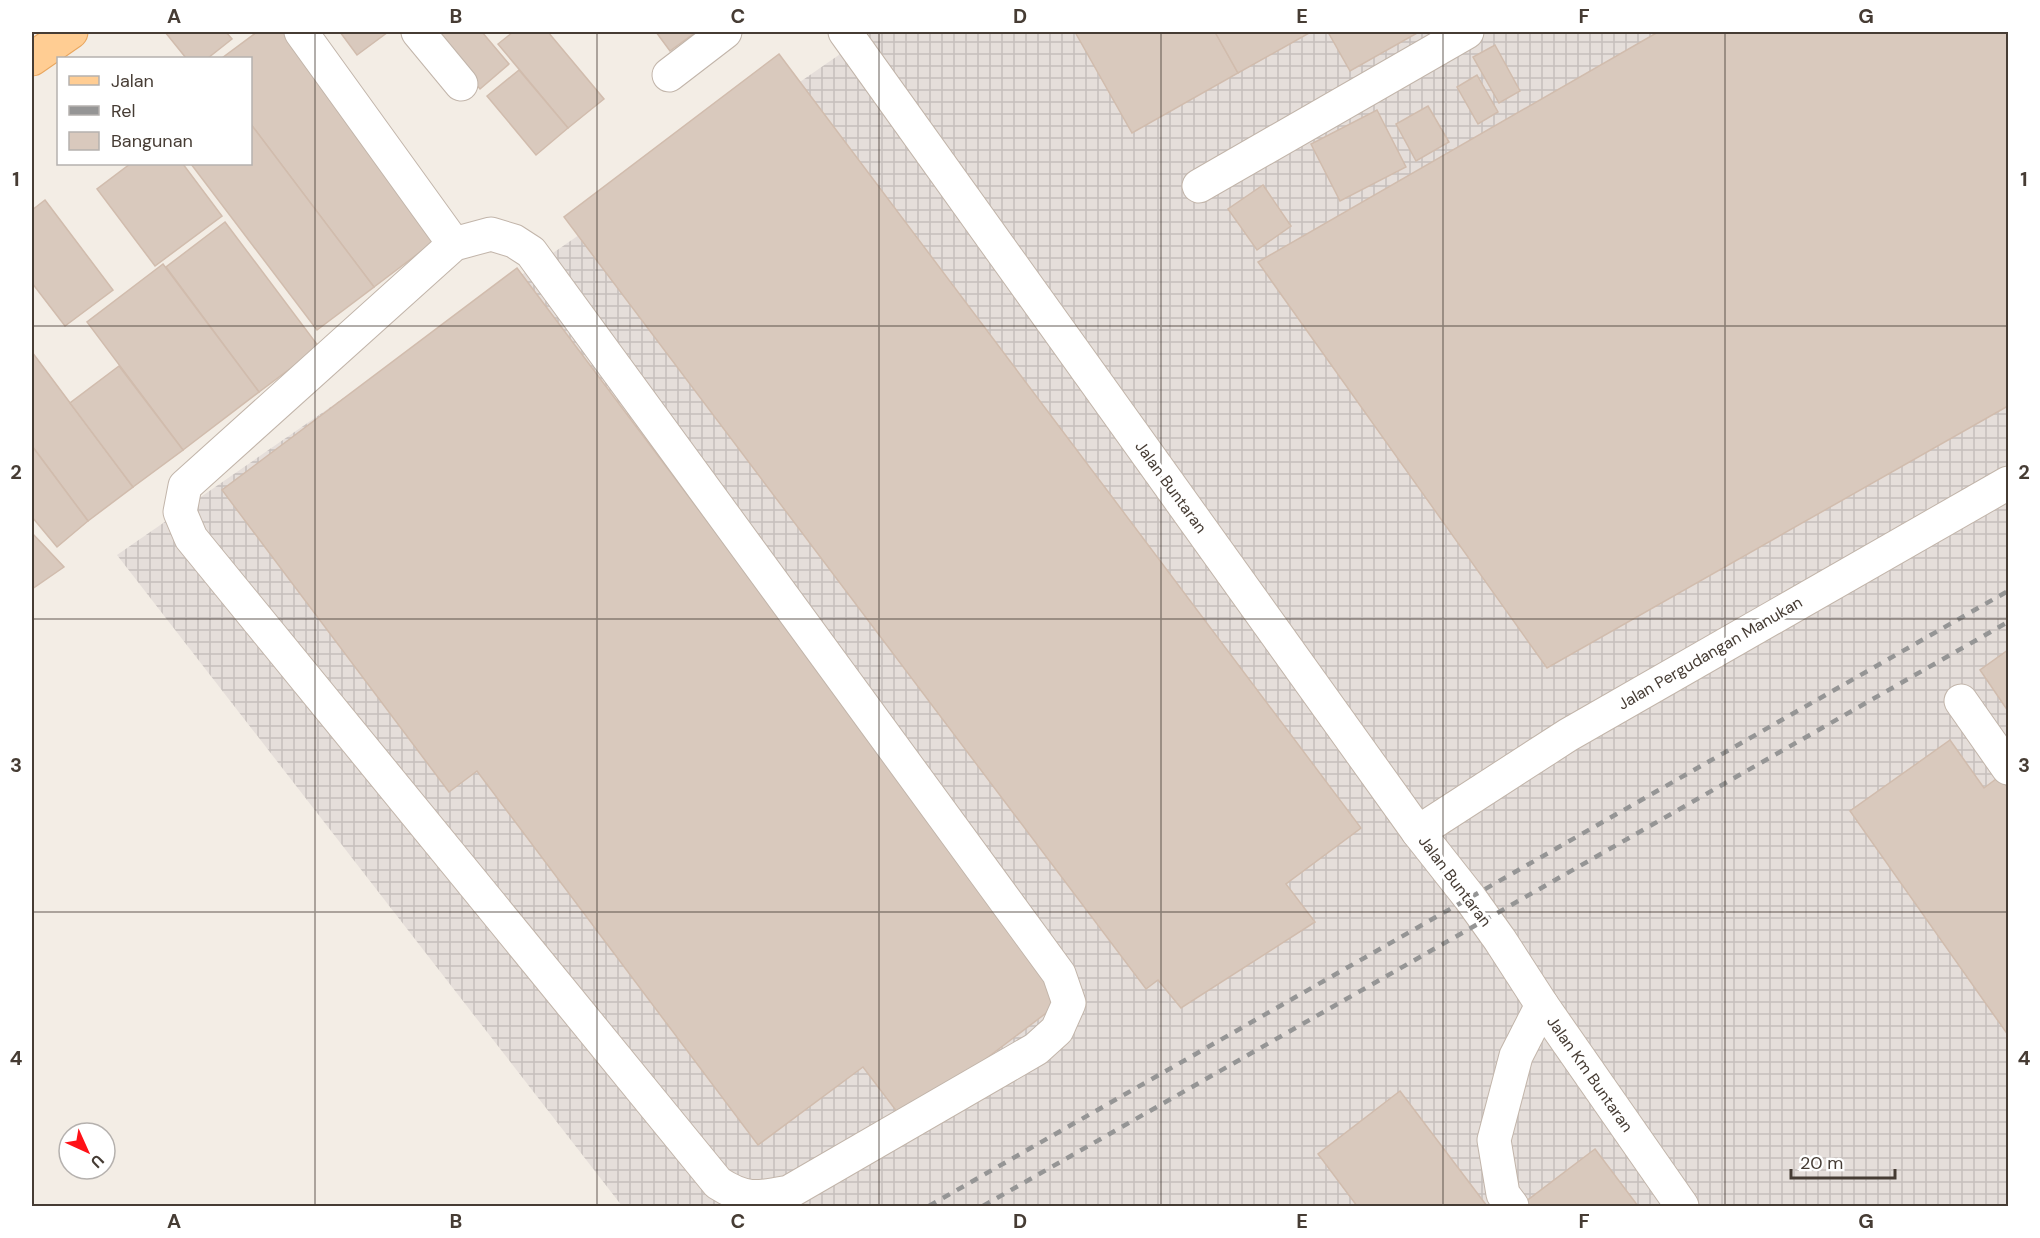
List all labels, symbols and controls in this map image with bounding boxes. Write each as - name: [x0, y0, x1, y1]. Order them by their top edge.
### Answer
- text: A: [167, 3, 181, 29]
- text: B: [450, 3, 462, 29]
- text: C: [731, 3, 745, 29]
- text: D: [1013, 3, 1027, 29]
- text: E: [1296, 3, 1308, 29]
- text: F: [1578, 3, 1590, 29]
- text: G: [1858, 3, 1874, 29]
- legend: [57, 57, 252, 165]
- text: Jalan: [111, 69, 154, 93]
- text: Rel: [111, 99, 135, 123]
- text: Bangunan: [111, 129, 193, 153]
- text: 1: [12, 166, 20, 192]
- text: 1: [2020, 166, 2028, 192]
- street label: Jalan Buntaran: [1130, 437, 1212, 537]
- text: 2: [10, 459, 22, 485]
- text: 2: [2018, 459, 2030, 485]
- street label: Jalan Pergudangan Manukan: [1614, 592, 1806, 714]
- text: 3: [10, 752, 22, 778]
- text: 3: [2018, 752, 2030, 778]
- street label: Jalan Buntaran: [1414, 831, 1496, 931]
- street label: Jalan Km Buntaran: [1542, 1012, 1638, 1136]
- text: 4: [10, 1045, 23, 1071]
- text: 4: [2018, 1045, 2031, 1071]
- north arrow: [57, 1121, 117, 1181]
- scale bar: [1791, 1142, 1894, 1180]
- text: U: [86, 1150, 109, 1173]
- text: 20 m: [1800, 1151, 1843, 1175]
- text: A: [167, 1208, 181, 1234]
- text: B: [450, 1208, 462, 1234]
- text: C: [731, 1208, 745, 1234]
- text: D: [1013, 1208, 1027, 1234]
- text: E: [1296, 1208, 1308, 1234]
- text: F: [1578, 1208, 1590, 1234]
- text: G: [1858, 1208, 1874, 1234]

